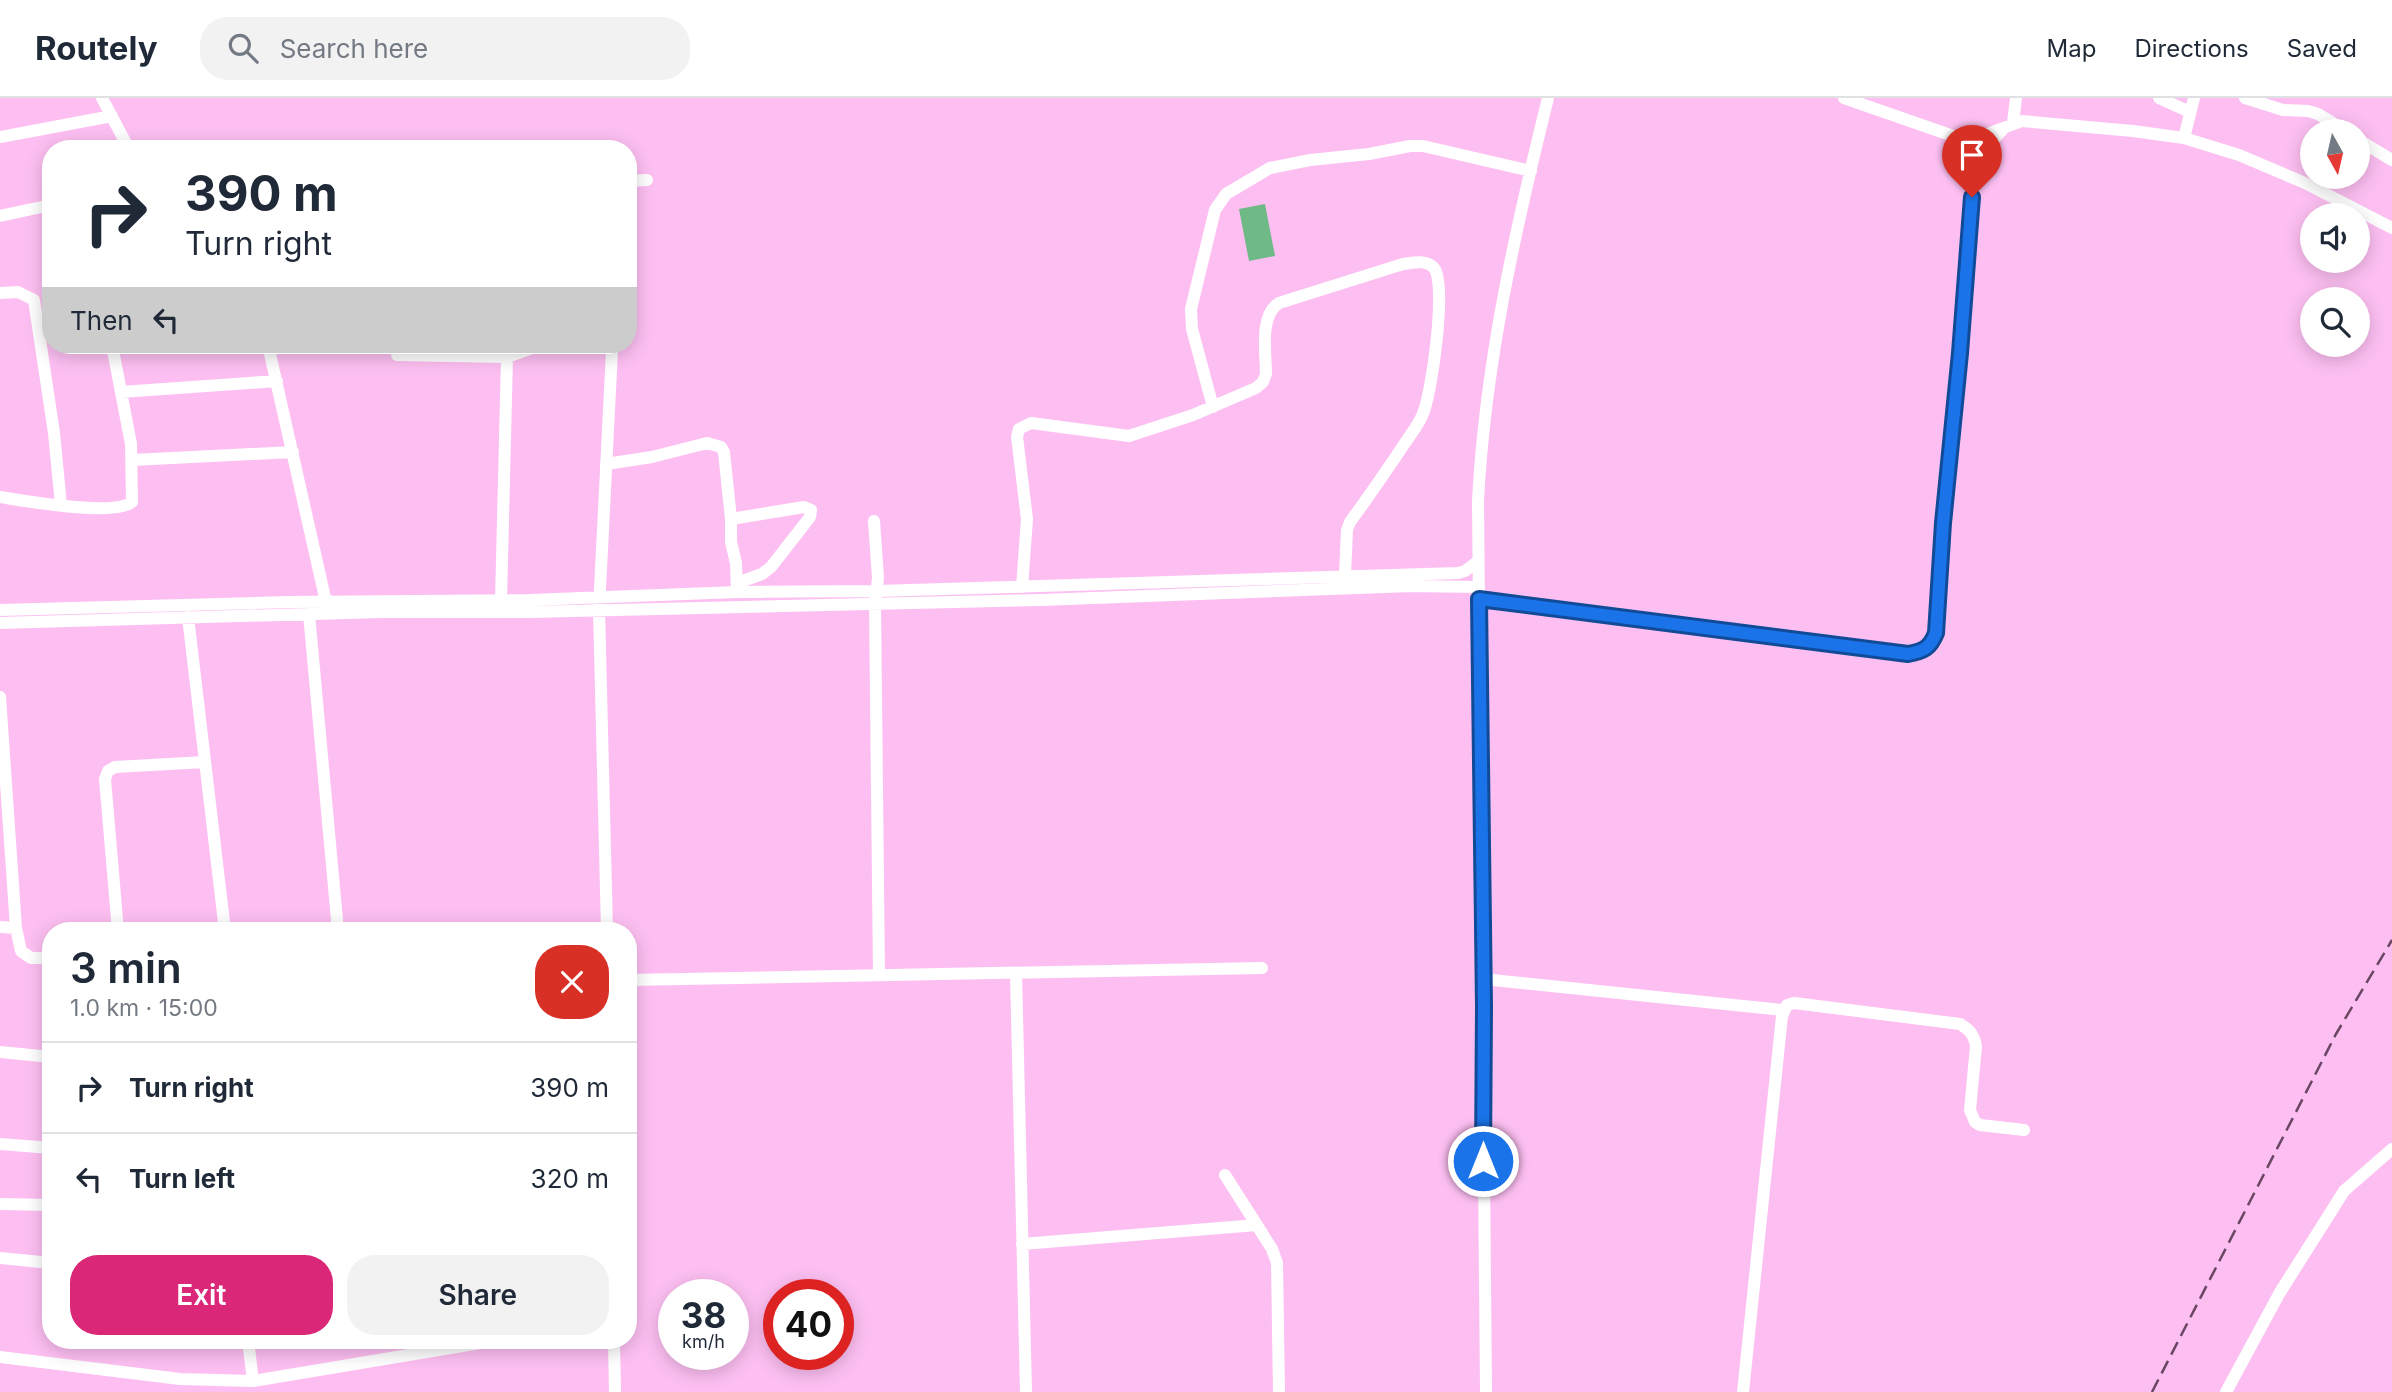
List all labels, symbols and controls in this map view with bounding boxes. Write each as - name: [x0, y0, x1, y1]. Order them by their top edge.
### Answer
- search box: [200, 17, 690, 80]
- text: Routely: [35, 28, 158, 68]
- icon: search: [224, 29, 262, 67]
- text: Search here: [280, 33, 428, 64]
- text: Map: [2047, 34, 2096, 63]
- text: Directions: [2134, 34, 2249, 63]
- text: Saved: [2287, 34, 2357, 63]
- north arrow: [2300, 119, 2370, 189]
- map controls: [2300, 119, 2370, 357]
- pin: [1942, 125, 2002, 197]
- icon: arrive: [1953, 136, 1991, 174]
- text: 390 m: [185, 164, 338, 223]
- icon: right: [70, 168, 161, 259]
- button: sound: [2300, 203, 2370, 273]
- text: Turn right: [185, 224, 332, 263]
- button: search: [2300, 287, 2370, 357]
- icon: left: [147, 301, 185, 339]
- text: Then: [70, 305, 133, 336]
- text: 3 min: [70, 942, 182, 993]
- button: close: [535, 945, 609, 1019]
- text: 1.0 km · 15:00: [70, 994, 218, 1022]
- icon: right: [70, 1069, 108, 1107]
- text: Turn right: [129, 1072, 254, 1103]
- text: 390 m: [530, 1072, 609, 1103]
- position arrow: [1446, 1124, 1520, 1198]
- icon: left: [70, 1160, 108, 1198]
- text: Turn left: [129, 1163, 235, 1194]
- text: 320 m: [531, 1163, 609, 1194]
- button: Exit: [70, 1255, 333, 1335]
- button: Share: [347, 1255, 609, 1335]
- speed limit sign: 40: [763, 1279, 854, 1370]
- text: 38: [681, 1294, 726, 1336]
- text: km/h: [682, 1331, 725, 1352]

